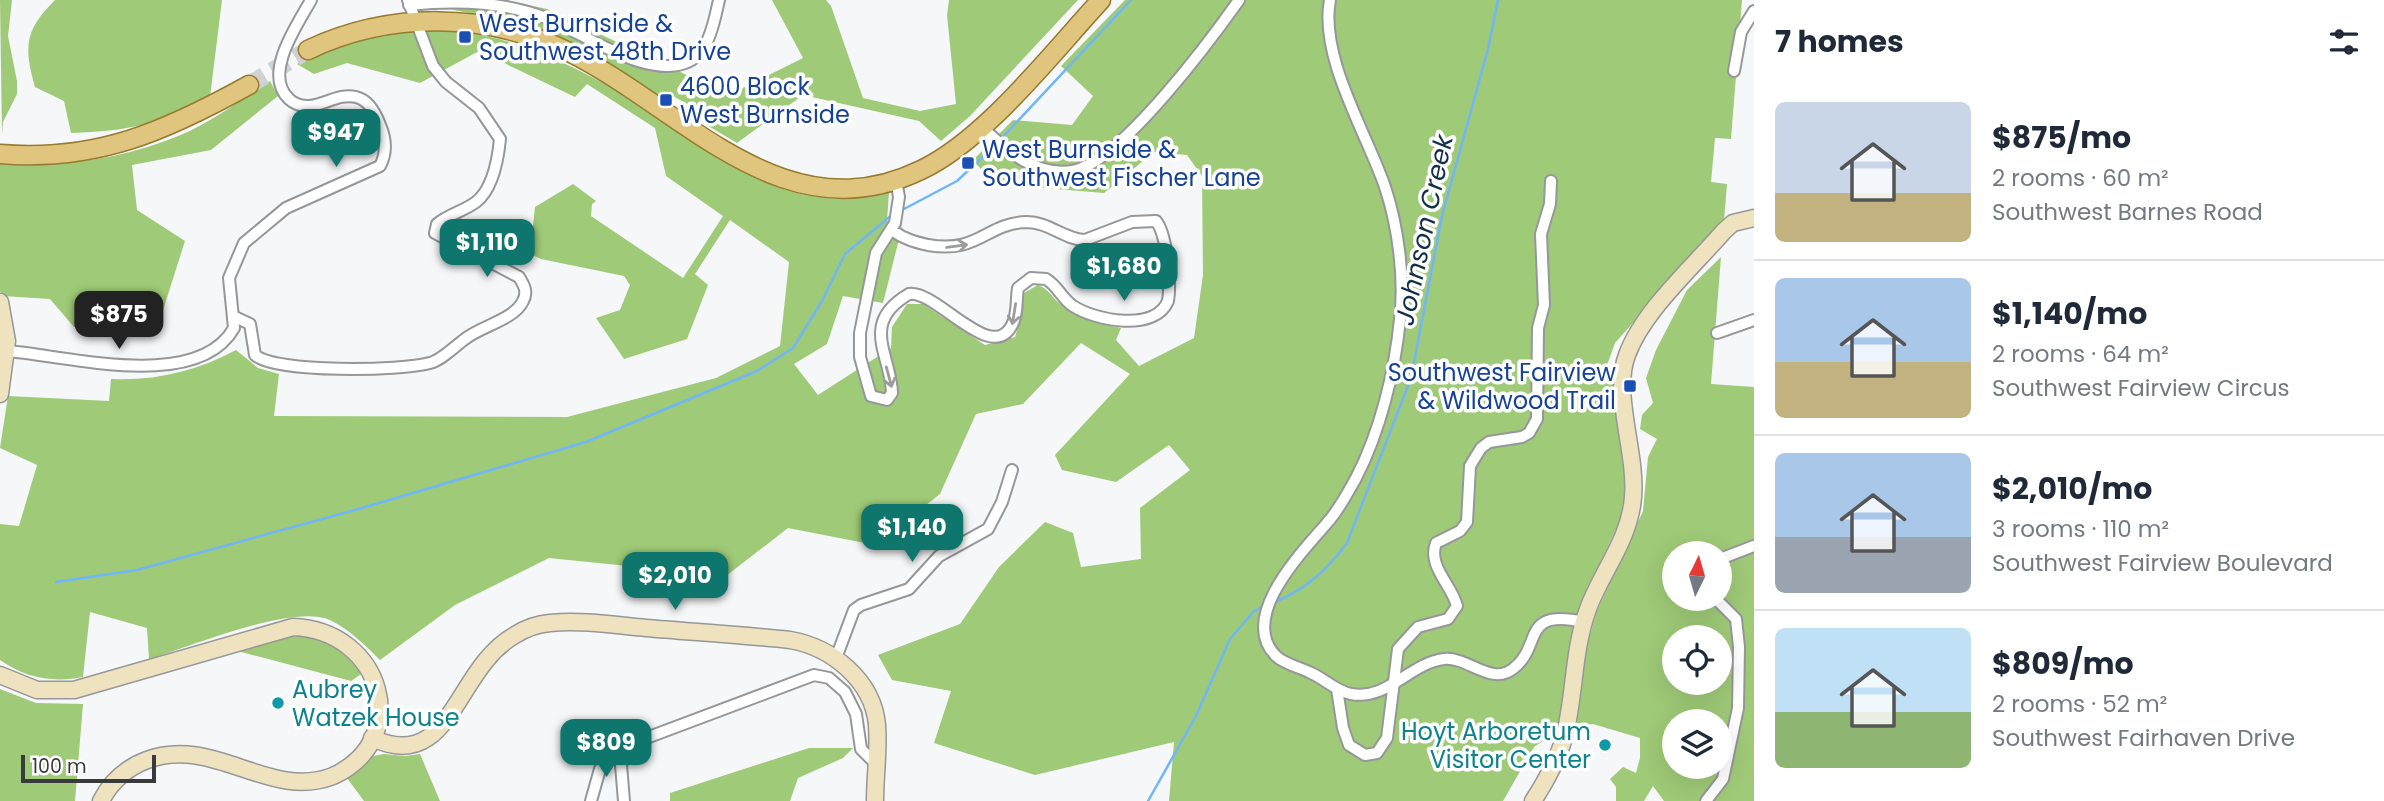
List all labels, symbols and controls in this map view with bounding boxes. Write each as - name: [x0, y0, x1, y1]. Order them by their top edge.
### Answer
- place label: West Burnside & Southwest 48th Drive: [479, 7, 731, 68]
- text: 7 homes: [1775, 20, 1904, 63]
- icon: filters: [2325, 23, 2363, 61]
- marker: West Burnside & Southwest 48th Drive: [457, 29, 473, 45]
- place label: 4600 Block West Burnside: [680, 70, 850, 131]
- marker: 4600 Block West Burnside: [658, 92, 674, 108]
- pin: $947: [295, 110, 377, 169]
- text: $947: [307, 116, 365, 148]
- text: $875/mo: [1992, 116, 2131, 159]
- water label: Johnson Creek: [1386, 130, 1462, 328]
- icon: home: [1831, 130, 1915, 214]
- place label: West Burnside & Southwest Fischer Lane: [982, 133, 1261, 194]
- marker: West Burnside & Southwest Fischer Lane: [960, 155, 976, 171]
- text: 2 rooms · 60 m²: [1992, 162, 2169, 194]
- text: Southwest Barnes Road: [1992, 196, 2263, 228]
- pin: $1,110: [430, 219, 544, 279]
- text: $1,110: [456, 226, 518, 258]
- one-way arrow: [945, 239, 968, 252]
- pin: $1,680: [1067, 244, 1181, 303]
- text: $1,680: [1087, 250, 1161, 282]
- pin: $875: [78, 292, 160, 351]
- text: $1,140/mo: [1992, 292, 2147, 335]
- text: $875: [90, 298, 148, 330]
- one-way arrow: [1007, 302, 1020, 325]
- icon: home: [1831, 306, 1915, 390]
- text: 2 rooms · 64 m²: [1992, 338, 2169, 370]
- place label: Southwest Fairview & Wildwood Trail: [1388, 356, 1616, 417]
- one-way arrow: [883, 366, 896, 388]
- text: Southwest Fairview Circus: [1992, 372, 2290, 404]
- marker: Southwest Fairview & Wildwood Trail: [1622, 378, 1638, 394]
- text: $2,010/mo: [1992, 467, 2152, 510]
- icon: home: [1831, 481, 1915, 565]
- pin: $1,140: [855, 504, 969, 564]
- text: $1,140: [877, 511, 947, 543]
- text: 3 rooms · 110 m²: [1992, 513, 2169, 545]
- north arrow: [1662, 541, 1732, 611]
- map controls: [1662, 541, 1732, 779]
- text: Southwest Fairview Boulevard: [1992, 547, 2333, 579]
- pin: $2,010: [618, 552, 732, 612]
- text: $2,010: [638, 559, 712, 591]
- button: locate: [1662, 625, 1732, 695]
- text: $809/mo: [1992, 642, 2134, 685]
- icon: home: [1831, 656, 1915, 740]
- place label: Aubrey Watzek House: [292, 673, 460, 734]
- text: 2 rooms · 52 m²: [1992, 688, 2167, 720]
- marker: Aubrey Watzek House: [270, 695, 286, 711]
- button: layers: [1662, 709, 1732, 779]
- place label: Hoyt Arboretum Visitor Center: [1401, 715, 1591, 776]
- pin: $809: [565, 720, 647, 779]
- text: Southwest Fairhaven Drive: [1992, 722, 2295, 754]
- text: $809: [576, 726, 636, 758]
- marker: Hoyt Arboretum Visitor Center: [1597, 737, 1613, 753]
- scale bar: [21, 752, 156, 784]
- text: 100 m: [32, 753, 87, 780]

